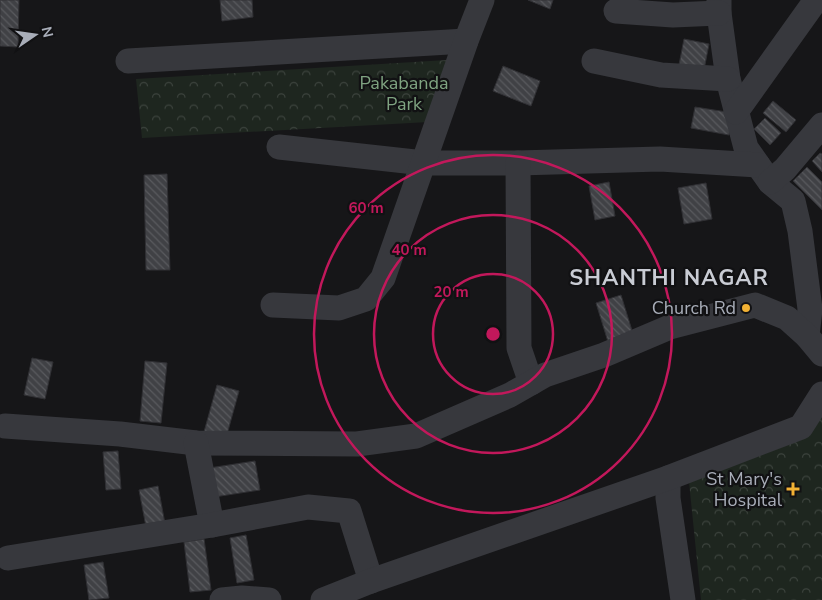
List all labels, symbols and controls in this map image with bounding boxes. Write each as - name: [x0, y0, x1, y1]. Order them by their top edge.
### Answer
- north arrow: [10, 10, 60, 60]
- text: N: [37, 25, 58, 39]
- park label: Pakabanda Park: [359, 71, 449, 116]
- text: 60 m: [348, 198, 384, 218]
- text: 40 m: [391, 240, 427, 260]
- district label: SHANTHI NAGAR: [569, 263, 769, 293]
- text: 20 m: [433, 282, 469, 302]
- place label: Church Rd: [652, 296, 736, 320]
- marker: Church Rd: [740, 302, 752, 314]
- centre of rings: [484, 325, 502, 343]
- place label: St Mary's Hospital: [706, 467, 783, 512]
- marker: St Mary's Hospital: [786, 482, 800, 496]

